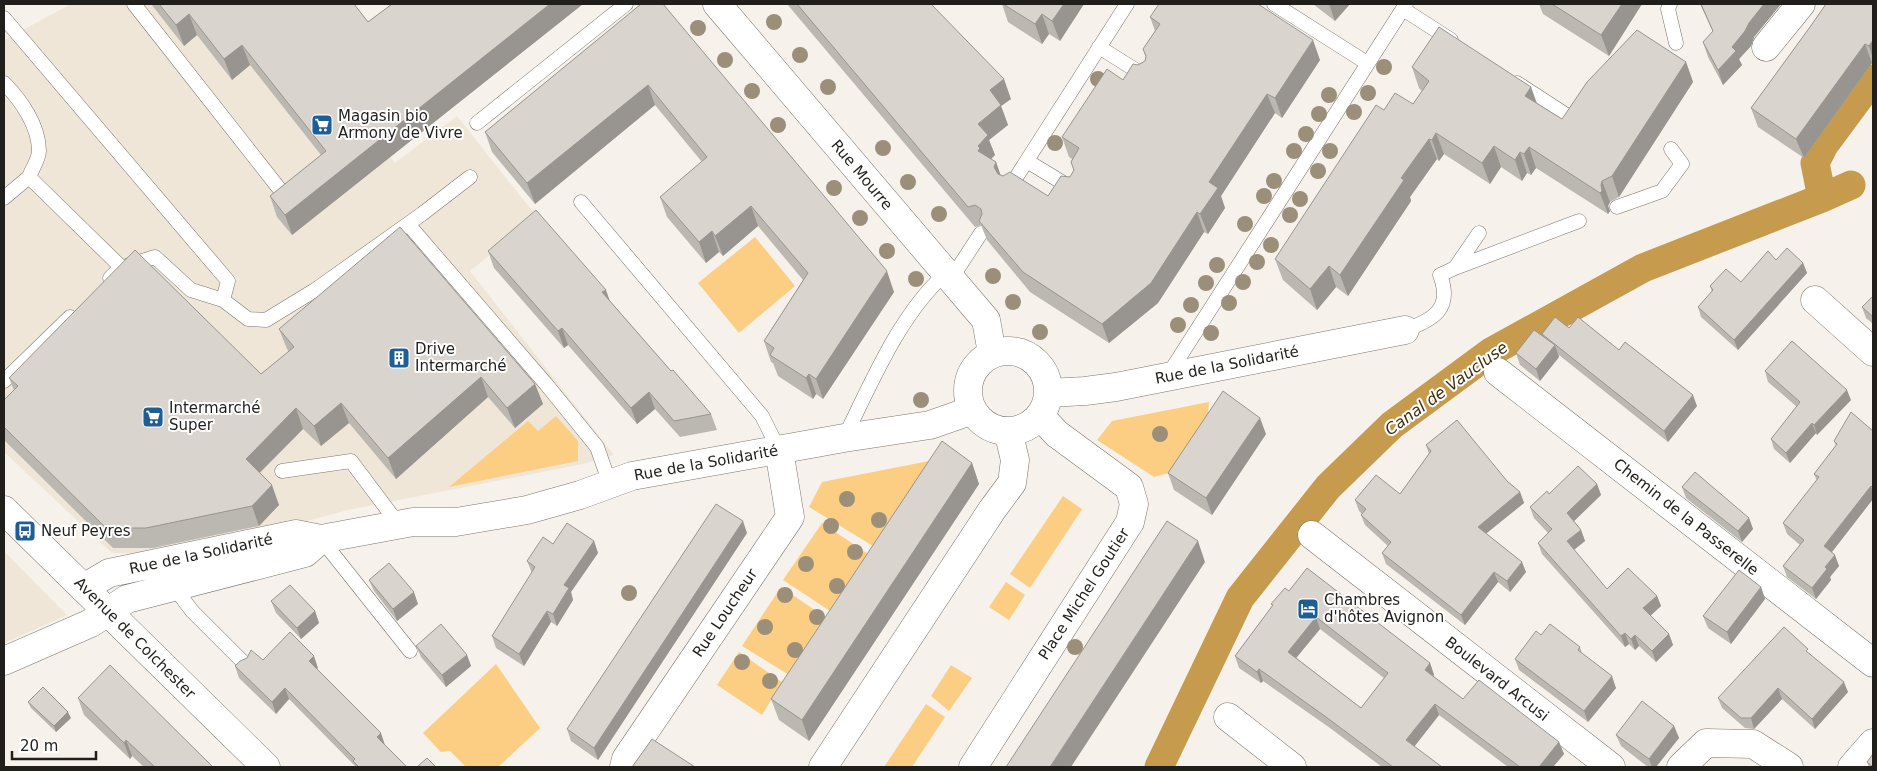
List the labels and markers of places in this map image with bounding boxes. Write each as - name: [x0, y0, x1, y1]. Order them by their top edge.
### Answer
- place label: Magasin bio Armony de Vivre: [338, 107, 463, 142]
- supermarket icon: Magasin bio Armony de Vivre: [310, 113, 334, 137]
- place label: Drive Intermarché: [415, 340, 507, 375]
- building icon: Drive Intermarché: [387, 346, 411, 370]
- place label: Intermarché Super: [169, 399, 261, 434]
- supermarket icon: Intermarché Super: [141, 405, 165, 429]
- bus stop icon: Neuf Peyres: [13, 519, 37, 543]
- place label: Neuf Peyres: [41, 522, 131, 540]
- place label: Chambres d'hôtes Avignon: [1324, 591, 1444, 626]
- hotel icon: Chambres d'hôtes Avignon: [1296, 597, 1320, 621]

